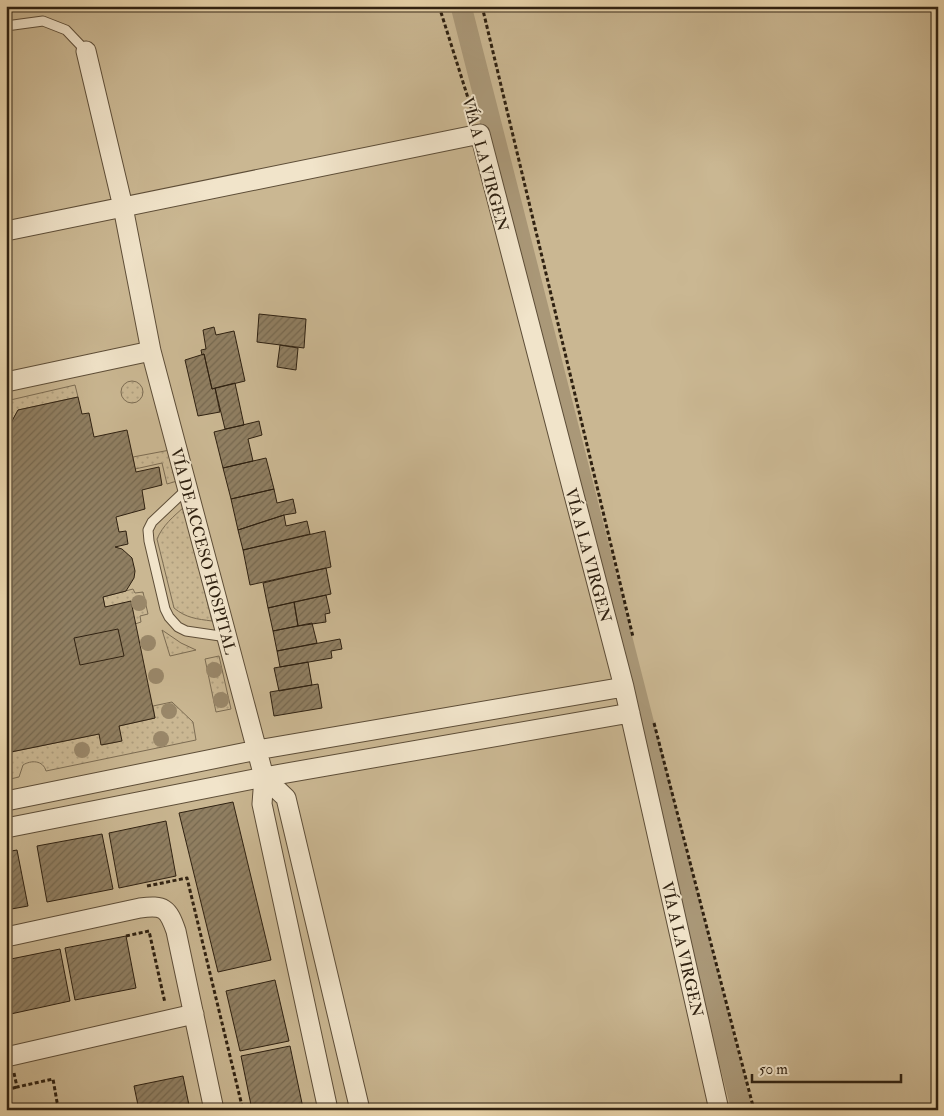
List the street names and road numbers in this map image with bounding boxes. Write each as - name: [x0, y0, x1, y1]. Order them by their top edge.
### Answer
- street label: VÍA A LA VIRGEN: [457, 95, 513, 234]
- street label: VÍA DE ACCESO HOSPITAL: [166, 446, 240, 657]
- street label: VÍA A LA VIRGEN: [560, 486, 616, 625]
- street label: VÍA A LA VIRGEN: [657, 880, 707, 1020]

